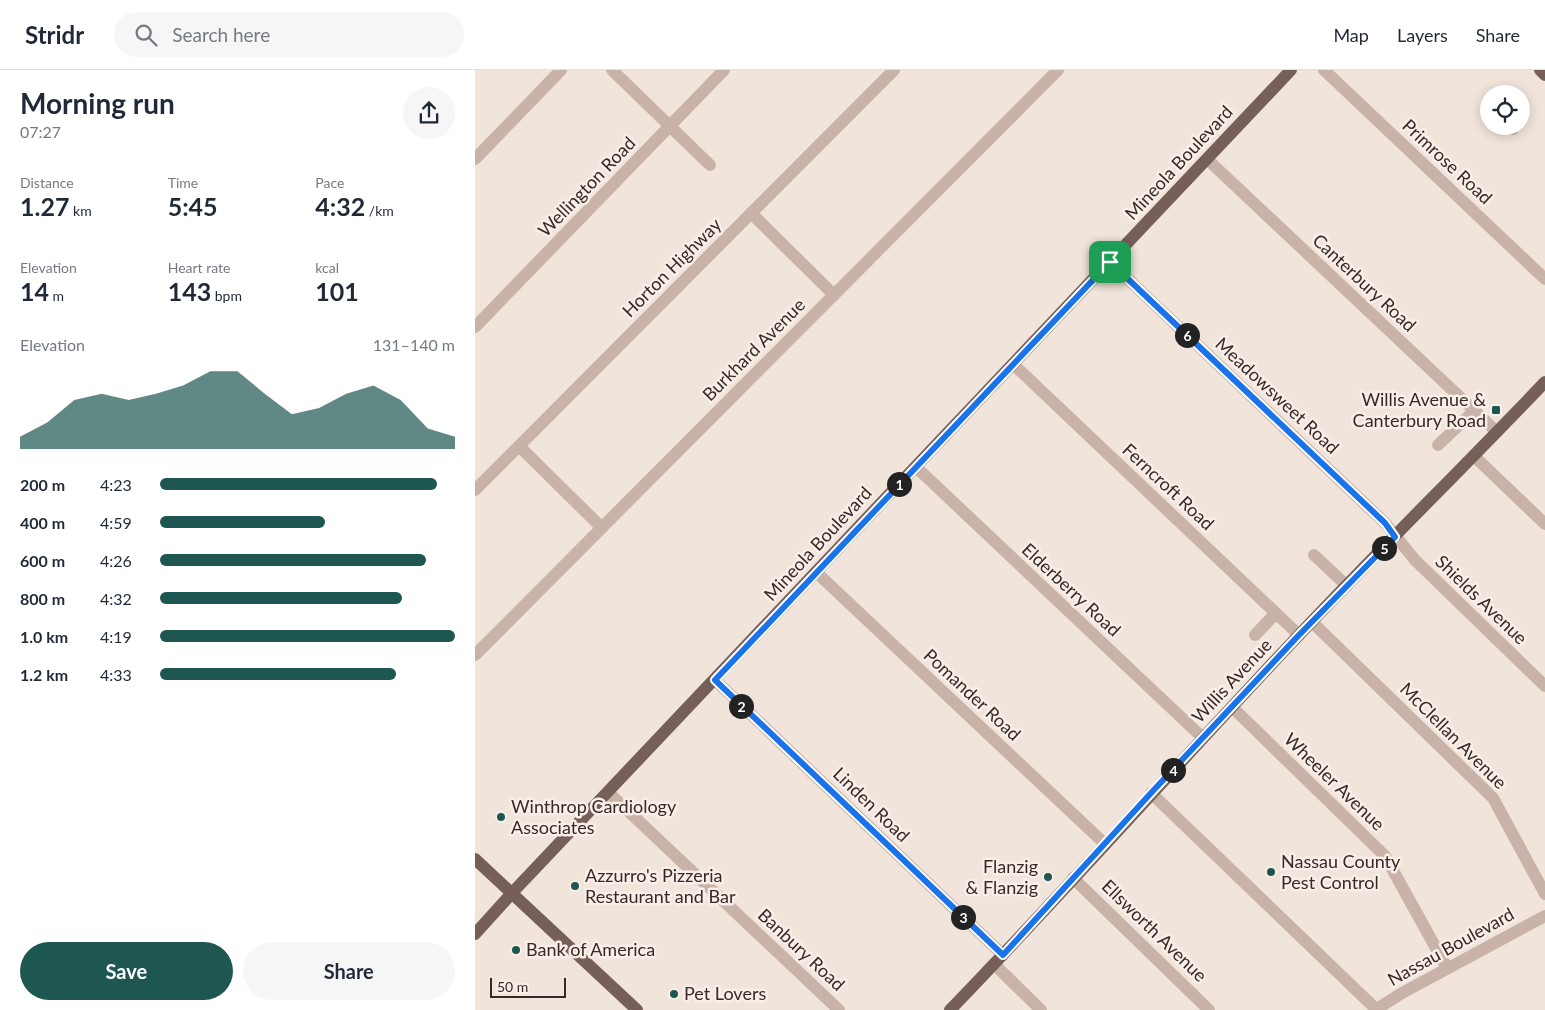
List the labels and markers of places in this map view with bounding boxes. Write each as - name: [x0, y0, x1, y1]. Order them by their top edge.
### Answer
- pin: [1089, 241, 1131, 283]
- pin: 6: [1175, 322, 1199, 348]
- place label: Willis Avenue & Canterbury Road: [1353, 388, 1486, 431]
- marker: Willis Avenue & Canterbury Road: [1490, 404, 1502, 416]
- pin: 1: [887, 472, 911, 496]
- pin: 5: [1371, 536, 1397, 560]
- pin: 2: [729, 694, 753, 718]
- pin: 4: [1161, 758, 1185, 782]
- place label: Winthrop Cardiology Associates: [511, 795, 677, 838]
- marker: Winthrop Cardiology Associates: [495, 811, 507, 823]
- place label: Nassau County Pest Control: [1281, 850, 1401, 893]
- place label: Flanzig & Flanzig: [966, 855, 1038, 898]
- place label: Azzurro's Pizzeria Restaurant and Bar: [585, 864, 736, 907]
- marker: Nassau County Pest Control: [1265, 866, 1277, 878]
- marker: Flanzig & Flanzig: [1042, 871, 1054, 883]
- marker: Azzurro's Pizzeria Restaurant and Bar: [569, 880, 581, 892]
- pin: 3: [951, 904, 975, 930]
- place label: Bank of America: [526, 938, 655, 960]
- marker: Bank of America: [510, 944, 522, 956]
- place label: Pet Lovers: [684, 982, 766, 1004]
- marker: Pet Lovers: [668, 988, 680, 1000]

